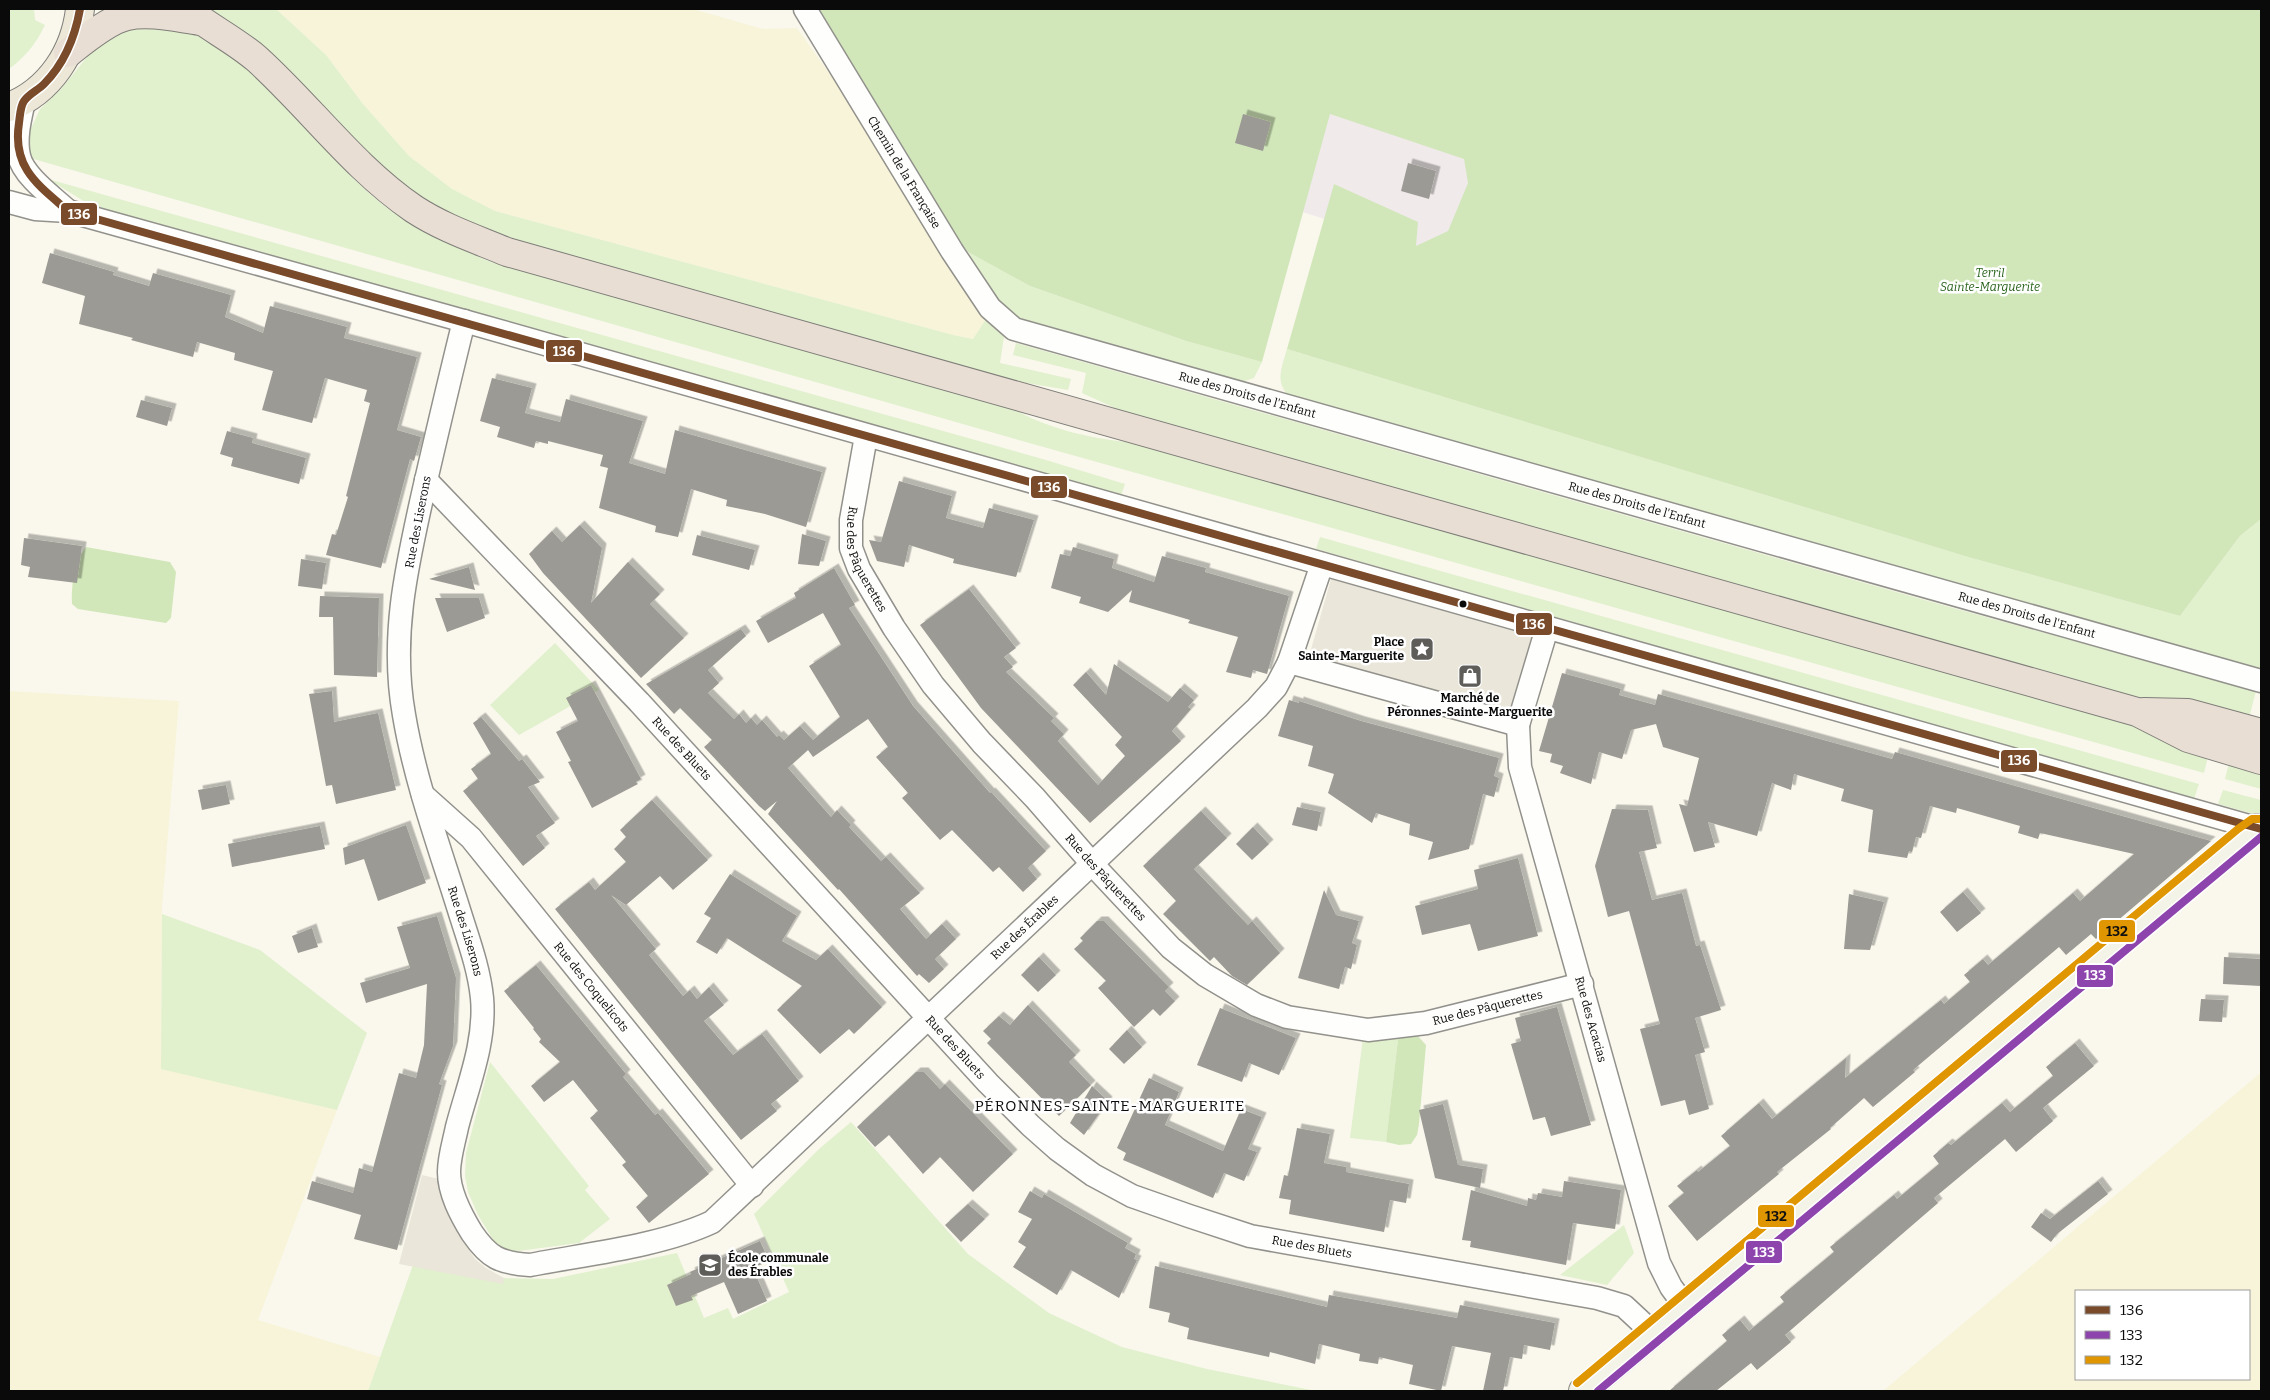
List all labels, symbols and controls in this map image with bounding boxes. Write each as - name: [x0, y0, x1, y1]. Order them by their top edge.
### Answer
- street label: Chemin de la Française: [865, 113, 944, 231]
- line badge: 136: [60, 202, 98, 226]
- text: 136: [68, 206, 90, 223]
- park label: Terril Sainte-Marguerite: [1940, 266, 2040, 294]
- line badge: 136: [545, 339, 583, 363]
- text: 136: [553, 343, 575, 360]
- street label: Rue des Droits de l'Enfant: [1177, 369, 1318, 421]
- street label: Rue des Liserons: [402, 475, 434, 569]
- line badge: 136: [1030, 475, 1068, 499]
- text: 136: [1038, 479, 1060, 496]
- street label: Rue des Droits de l'Enfant: [1567, 479, 1708, 531]
- street label: Rue des Pâquerettes: [844, 505, 890, 615]
- street label: Rue des Droits de l'Enfant: [1957, 589, 2098, 641]
- unlabelled marker: [1458, 599, 1468, 609]
- line badge: 136: [1515, 612, 1553, 636]
- text: 136: [1523, 616, 1545, 633]
- place label: Place Sainte-Marguerite: [1298, 635, 1404, 663]
- place icon: Place Sainte-Marguerite: [1409, 636, 1435, 662]
- shop icon: Marché de Péronnes-Sainte-Marguerite: [1457, 663, 1483, 689]
- place label: Marché de Péronnes-Sainte-Marguerite: [1387, 691, 1553, 719]
- street label: Rue des Bluets: [649, 714, 714, 784]
- line badge: 136: [2000, 749, 2038, 773]
- text: 136: [2008, 752, 2030, 769]
- street label: Rue des Pâquerettes: [1062, 831, 1149, 924]
- street label: Rue des Liserons: [445, 884, 485, 978]
- street label: Rue des Érables: [988, 892, 1061, 962]
- line badge: 132: [2098, 919, 2136, 943]
- text: 132: [2106, 923, 2128, 940]
- street label: Rue des Coquelicots: [551, 939, 632, 1035]
- line badge: 133: [2076, 964, 2114, 988]
- text: 133: [2084, 967, 2106, 984]
- street label: Rue des Acacias: [1572, 975, 1609, 1064]
- street label: Rue des Pâquerettes: [1431, 987, 1544, 1028]
- street label: Rue des Bluets: [923, 1013, 988, 1082]
- district label: PÉRONNES-SAINTE-MARGUERITE: [975, 1097, 1245, 1115]
- line badge: 132: [1757, 1204, 1795, 1228]
- text: 132: [1765, 1208, 1787, 1225]
- street label: Rue des Bluets: [1271, 1233, 1353, 1261]
- line badge: 133: [1745, 1240, 1783, 1264]
- text: 133: [1753, 1244, 1775, 1261]
- place label: École communale des Érables: [728, 1249, 829, 1279]
- school or university icon: École communale des Érables: [697, 1252, 723, 1278]
- legend: [2075, 1290, 2250, 1380]
- text: 136: [2120, 1301, 2144, 1319]
- text: 133: [2120, 1326, 2143, 1344]
- text: 132: [2120, 1351, 2143, 1369]

